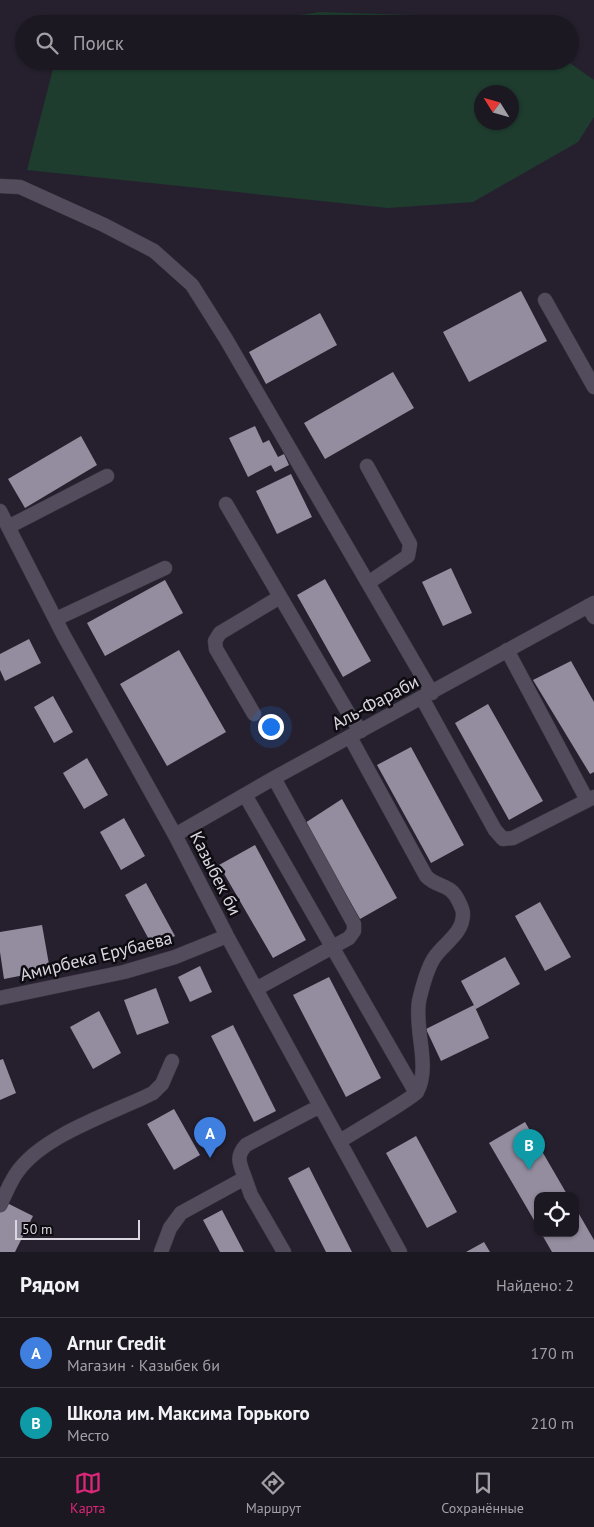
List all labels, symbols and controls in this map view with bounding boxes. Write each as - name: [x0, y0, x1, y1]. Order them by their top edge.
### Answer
- search box: [15, 15, 579, 70]
- icon: search: [33, 29, 61, 57]
- text: Поиск: [73, 31, 124, 55]
- north arrow: [474, 85, 519, 130]
- street label: Аль-Фараби: [327, 669, 423, 735]
- your location: [258, 714, 284, 740]
- street label: Казыбек би: [185, 827, 247, 919]
- street label: Амирбека Ерубаева: [18, 926, 174, 986]
- pin: A: [194, 1117, 226, 1158]
- pin: B: [513, 1129, 545, 1170]
- map controls: [534, 1192, 579, 1237]
- button: locate: [534, 1192, 579, 1237]
- scale bar: [15, 1217, 140, 1240]
- text: 50 m: [22, 1220, 52, 1238]
- text: Рядом: [20, 1271, 79, 1298]
- text: Найдено: 2: [496, 1275, 574, 1295]
- text: Arnur Credit: [67, 1331, 166, 1355]
- text: A: [31, 1343, 41, 1363]
- text: 170 m: [531, 1343, 574, 1363]
- text: Магазин · Казыбек би: [67, 1355, 220, 1375]
- text: Школа им. Максима Горького: [67, 1401, 310, 1425]
- text: B: [31, 1413, 41, 1433]
- text: 210 m: [531, 1413, 574, 1433]
- text: Место: [67, 1425, 109, 1445]
- tab: Карта: [70, 1469, 105, 1517]
- tab: Маршрут: [246, 1469, 301, 1517]
- tab: Сохранённые: [441, 1469, 524, 1517]

